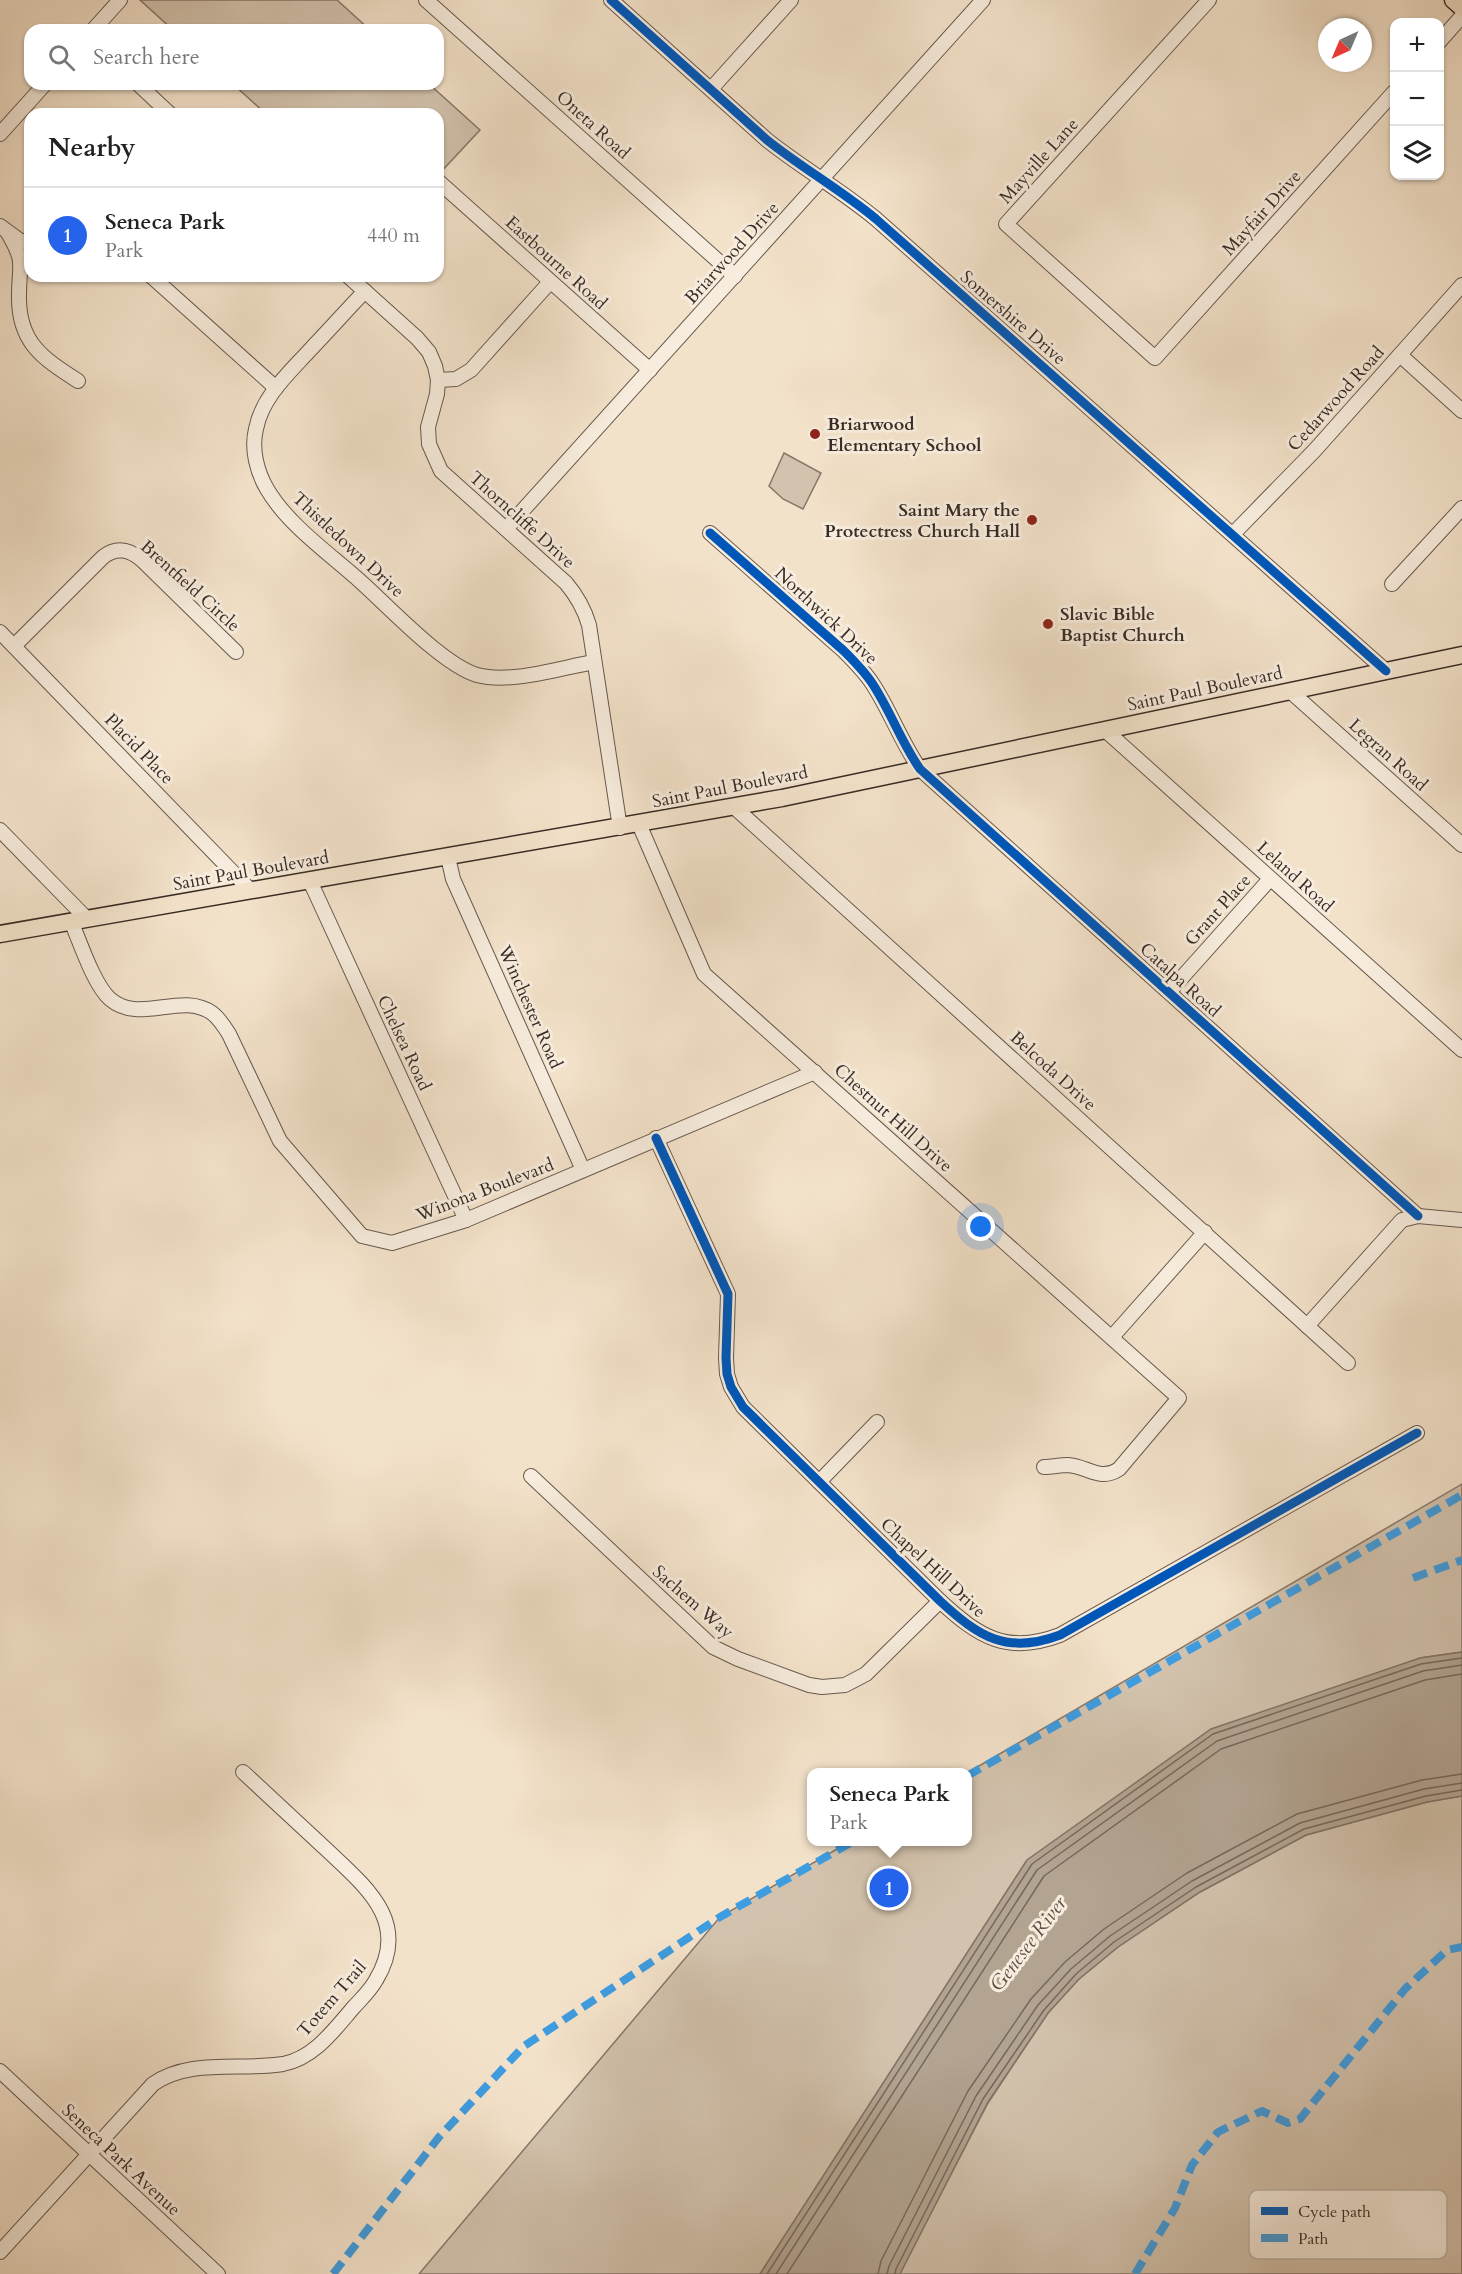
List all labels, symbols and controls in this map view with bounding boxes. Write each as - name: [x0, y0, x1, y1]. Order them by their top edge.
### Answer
- north arrow: [1318, 18, 1372, 72]
- map controls: [1390, 18, 1444, 180]
- button: +: [1390, 18, 1444, 72]
- search box: [24, 24, 444, 90]
- icon: search: [45, 41, 78, 74]
- text: Search here: [93, 42, 200, 72]
- button: −: [1390, 72, 1444, 126]
- street label: Oneta Road: [551, 85, 636, 165]
- street label: Mayville Lane: [994, 113, 1084, 209]
- button: layers: [1390, 126, 1444, 180]
- text: Nearby: [48, 130, 136, 165]
- street label: Mayfair Drive: [1217, 165, 1307, 261]
- street label: Briarwood Drive: [679, 196, 785, 310]
- text: Seneca Park: [105, 207, 225, 237]
- street label: Eastbourne Road: [500, 210, 613, 316]
- text: 1: [62, 222, 73, 249]
- text: 440 m: [367, 222, 420, 249]
- text: Park: [105, 237, 143, 264]
- street label: Somershire Drive: [955, 265, 1071, 371]
- street label: Cedarwood Road: [1282, 341, 1390, 457]
- place label: Briarwood Elementary School: [827, 412, 981, 458]
- marker: Briarwood Elementary School: [808, 427, 822, 441]
- street label: Thorncliffe Drive: [464, 466, 580, 574]
- street label: Thistledown Drive: [286, 486, 410, 604]
- place label: Saint Mary the Protectress Church Hall: [824, 498, 1020, 544]
- marker: Saint Mary the Protectress Church Hall: [1025, 513, 1039, 527]
- street label: Brentfield Circle: [135, 534, 245, 638]
- street label: Northwick Drive: [769, 562, 883, 670]
- place label: Slavic Bible Baptist Church: [1060, 602, 1185, 648]
- marker: Slavic Bible Baptist Church: [1041, 617, 1055, 631]
- street label: Saint Paul Boulevard: [1125, 660, 1285, 718]
- street label: Placid Place: [99, 708, 179, 790]
- street label: Legran Road: [1343, 713, 1433, 797]
- street label: Saint Paul Boulevard: [650, 760, 810, 814]
- street label: Leland Road: [1251, 836, 1339, 919]
- street label: Saint Paul Boulevard: [171, 845, 331, 897]
- street label: Grant Place: [1179, 869, 1257, 951]
- street label: Catalpa Road: [1134, 937, 1226, 1023]
- street label: Winchester Road: [491, 941, 568, 1073]
- street label: Chelsea Road: [371, 991, 437, 1095]
- street label: Belcoda Drive: [1004, 1025, 1102, 1117]
- street label: Chestnut Hill Drive: [828, 1058, 958, 1178]
- street label: Winona Boulevard: [412, 1152, 558, 1228]
- your location: [966, 1212, 995, 1241]
- street label: Chapel Hill Drive: [875, 1512, 991, 1624]
- street label: Sachem Way: [647, 1560, 739, 1645]
- popup: [807, 1768, 972, 1846]
- text: Seneca Park: [829, 1779, 950, 1809]
- text: Park: [829, 1809, 868, 1836]
- pin: 1: [870, 1866, 908, 1910]
- water label: Genesee River: [984, 1890, 1073, 1997]
- street label: Totem Trail: [292, 1955, 373, 2043]
- street label: Seneca Park Avenue: [56, 2098, 186, 2222]
- legend: [1249, 2190, 1447, 2259]
- text: Cycle path: [1298, 2201, 1371, 2223]
- text: Path: [1298, 2228, 1328, 2250]

